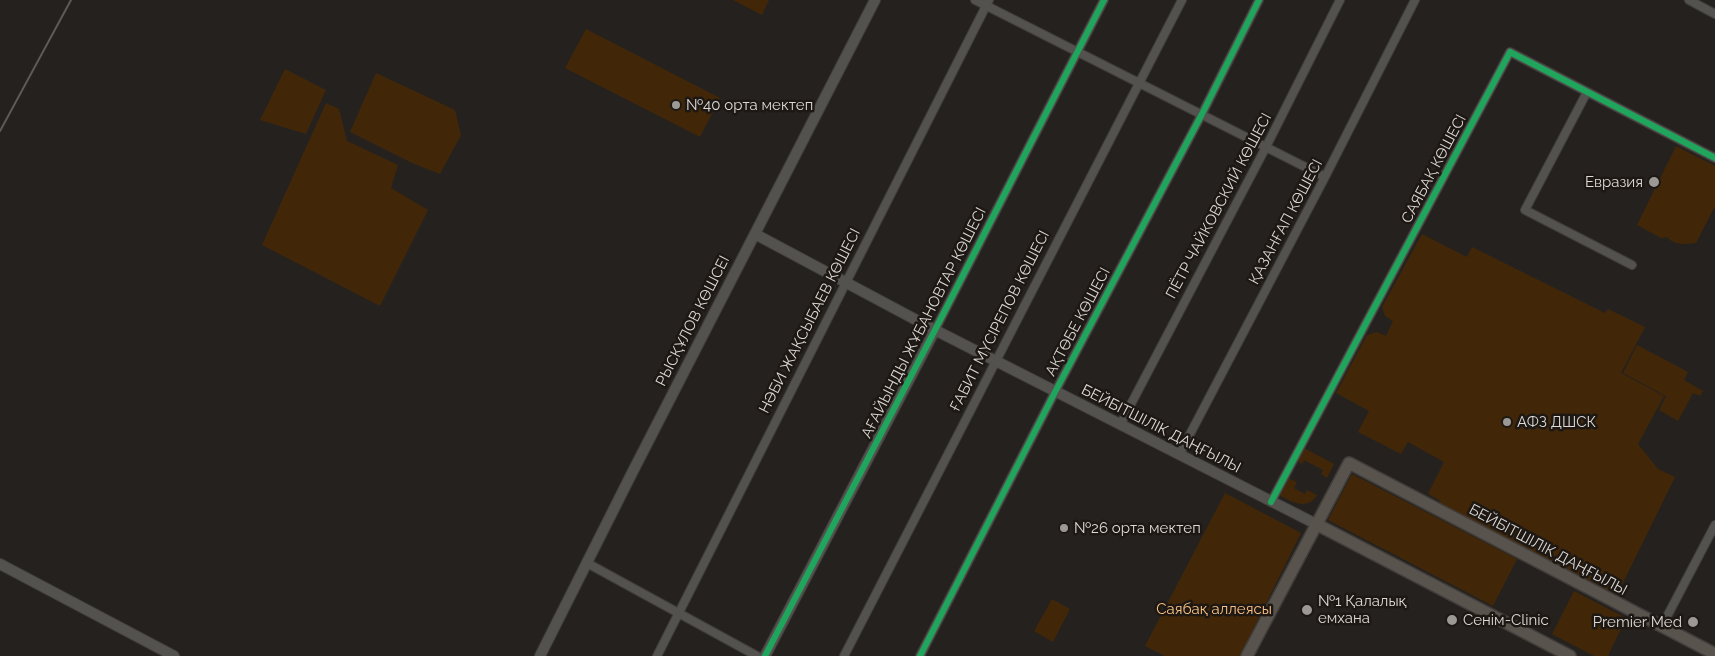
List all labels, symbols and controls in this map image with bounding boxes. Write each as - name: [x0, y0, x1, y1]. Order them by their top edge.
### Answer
- place label: №40 орта мектеп: [686, 96, 813, 114]
- marker: №40 орта мектеп: [670, 99, 682, 111]
- street label: ПЁТР ЧАЙКОВСКИЙ КӨШЕСІ: [1162, 110, 1276, 302]
- street label: САЯБАҚ КӨШЕСІ: [1398, 112, 1470, 226]
- street label: ҚАЗАНҒАП КӨШЕСІ: [1245, 156, 1327, 288]
- place label: Евразия: [1585, 173, 1643, 191]
- marker: Евразия: [1647, 175, 1661, 189]
- street label: АҒАЙЫНДЫ ЖҰБАНОВТАР КӨШЕСІ: [858, 205, 990, 441]
- street label: НӘБИ ЖАҚСЫБАЕВ КӨШЕСІ: [755, 226, 865, 416]
- street label: ҒАБИТ МҮСІРЕПОВ КӨШЕСІ: [947, 228, 1053, 414]
- street label: РЫСҚҰЛОВ КӨШСЕІ: [652, 253, 734, 389]
- street label: АҚТӨБЕ КӨШЕСІ: [1042, 265, 1114, 379]
- street label: БЕЙБІТШІЛІК ДАҢҒЫЛЫ: [1078, 381, 1244, 477]
- place label: АФЗ ДШСК: [1517, 413, 1596, 431]
- marker: АФЗ ДШСК: [1501, 416, 1513, 428]
- street label: БЕЙБІТШІЛІК ДАҢҒЫЛЫ: [1466, 501, 1630, 599]
- place label: №26 орта мектеп: [1074, 519, 1201, 537]
- marker: №26 орта мектеп: [1058, 522, 1070, 534]
- place label: №1 Қалалық емхана: [1318, 592, 1407, 627]
- park label: Саябақ аллеясы: [1156, 600, 1272, 618]
- marker: №1 Қалалық емхана: [1300, 603, 1314, 617]
- place label: Сенім-Clinic: [1463, 611, 1549, 629]
- marker: Сенім-Clinic: [1445, 613, 1459, 627]
- place label: Premier Med: [1593, 613, 1682, 631]
- marker: Premier Med: [1686, 615, 1700, 629]

